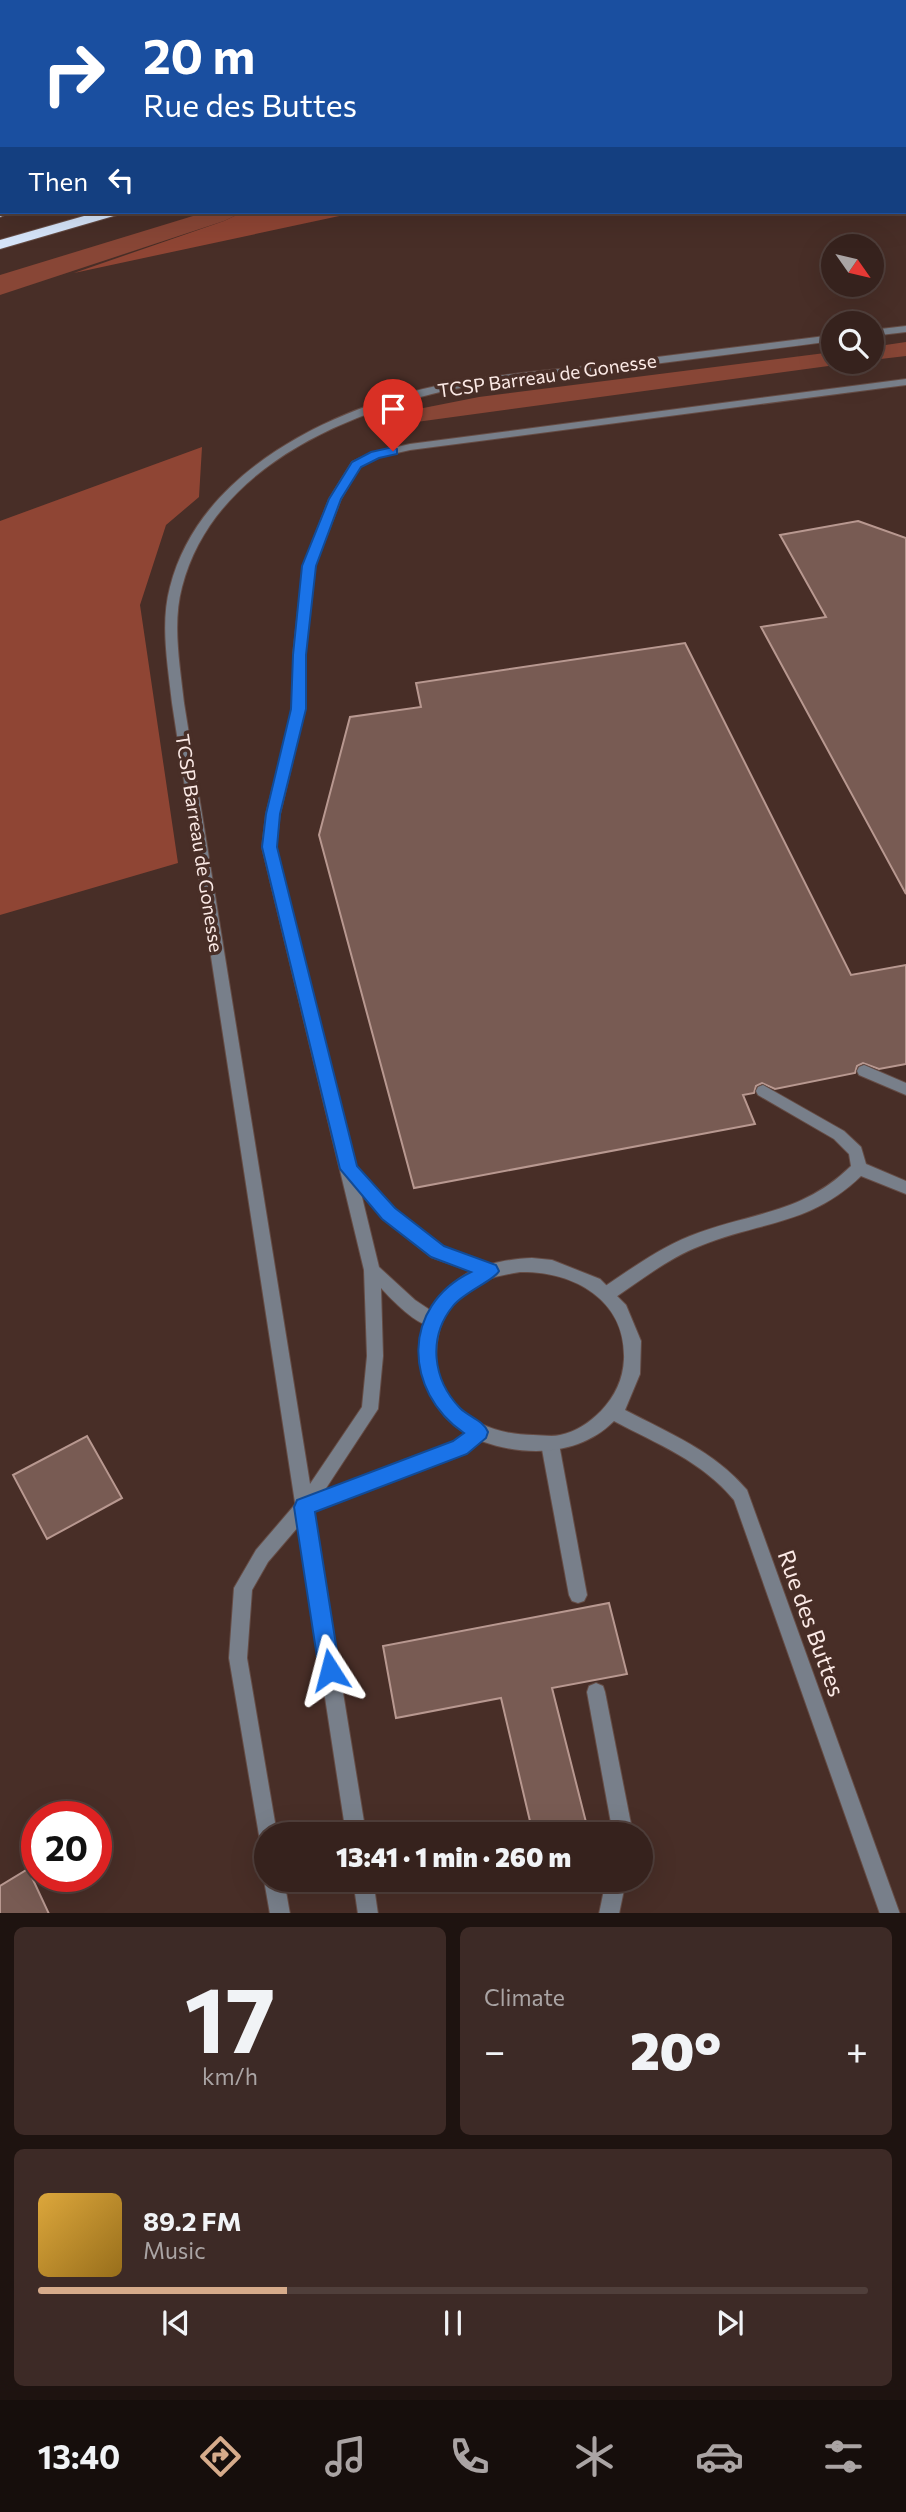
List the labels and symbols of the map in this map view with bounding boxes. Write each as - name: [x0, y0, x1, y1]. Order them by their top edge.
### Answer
- north arrow: [821, 234, 884, 298]
- street label: TCSP Barreau de Gonesse: [436, 348, 658, 402]
- pin: [363, 379, 423, 451]
- street label: TCSP Barreau de Gonesse: [171, 732, 229, 954]
- street label: Rue des Buttes: [773, 1546, 851, 1700]
- position arrow: [293, 1633, 367, 1707]
- speed limit sign: 20: [21, 1801, 112, 1892]

